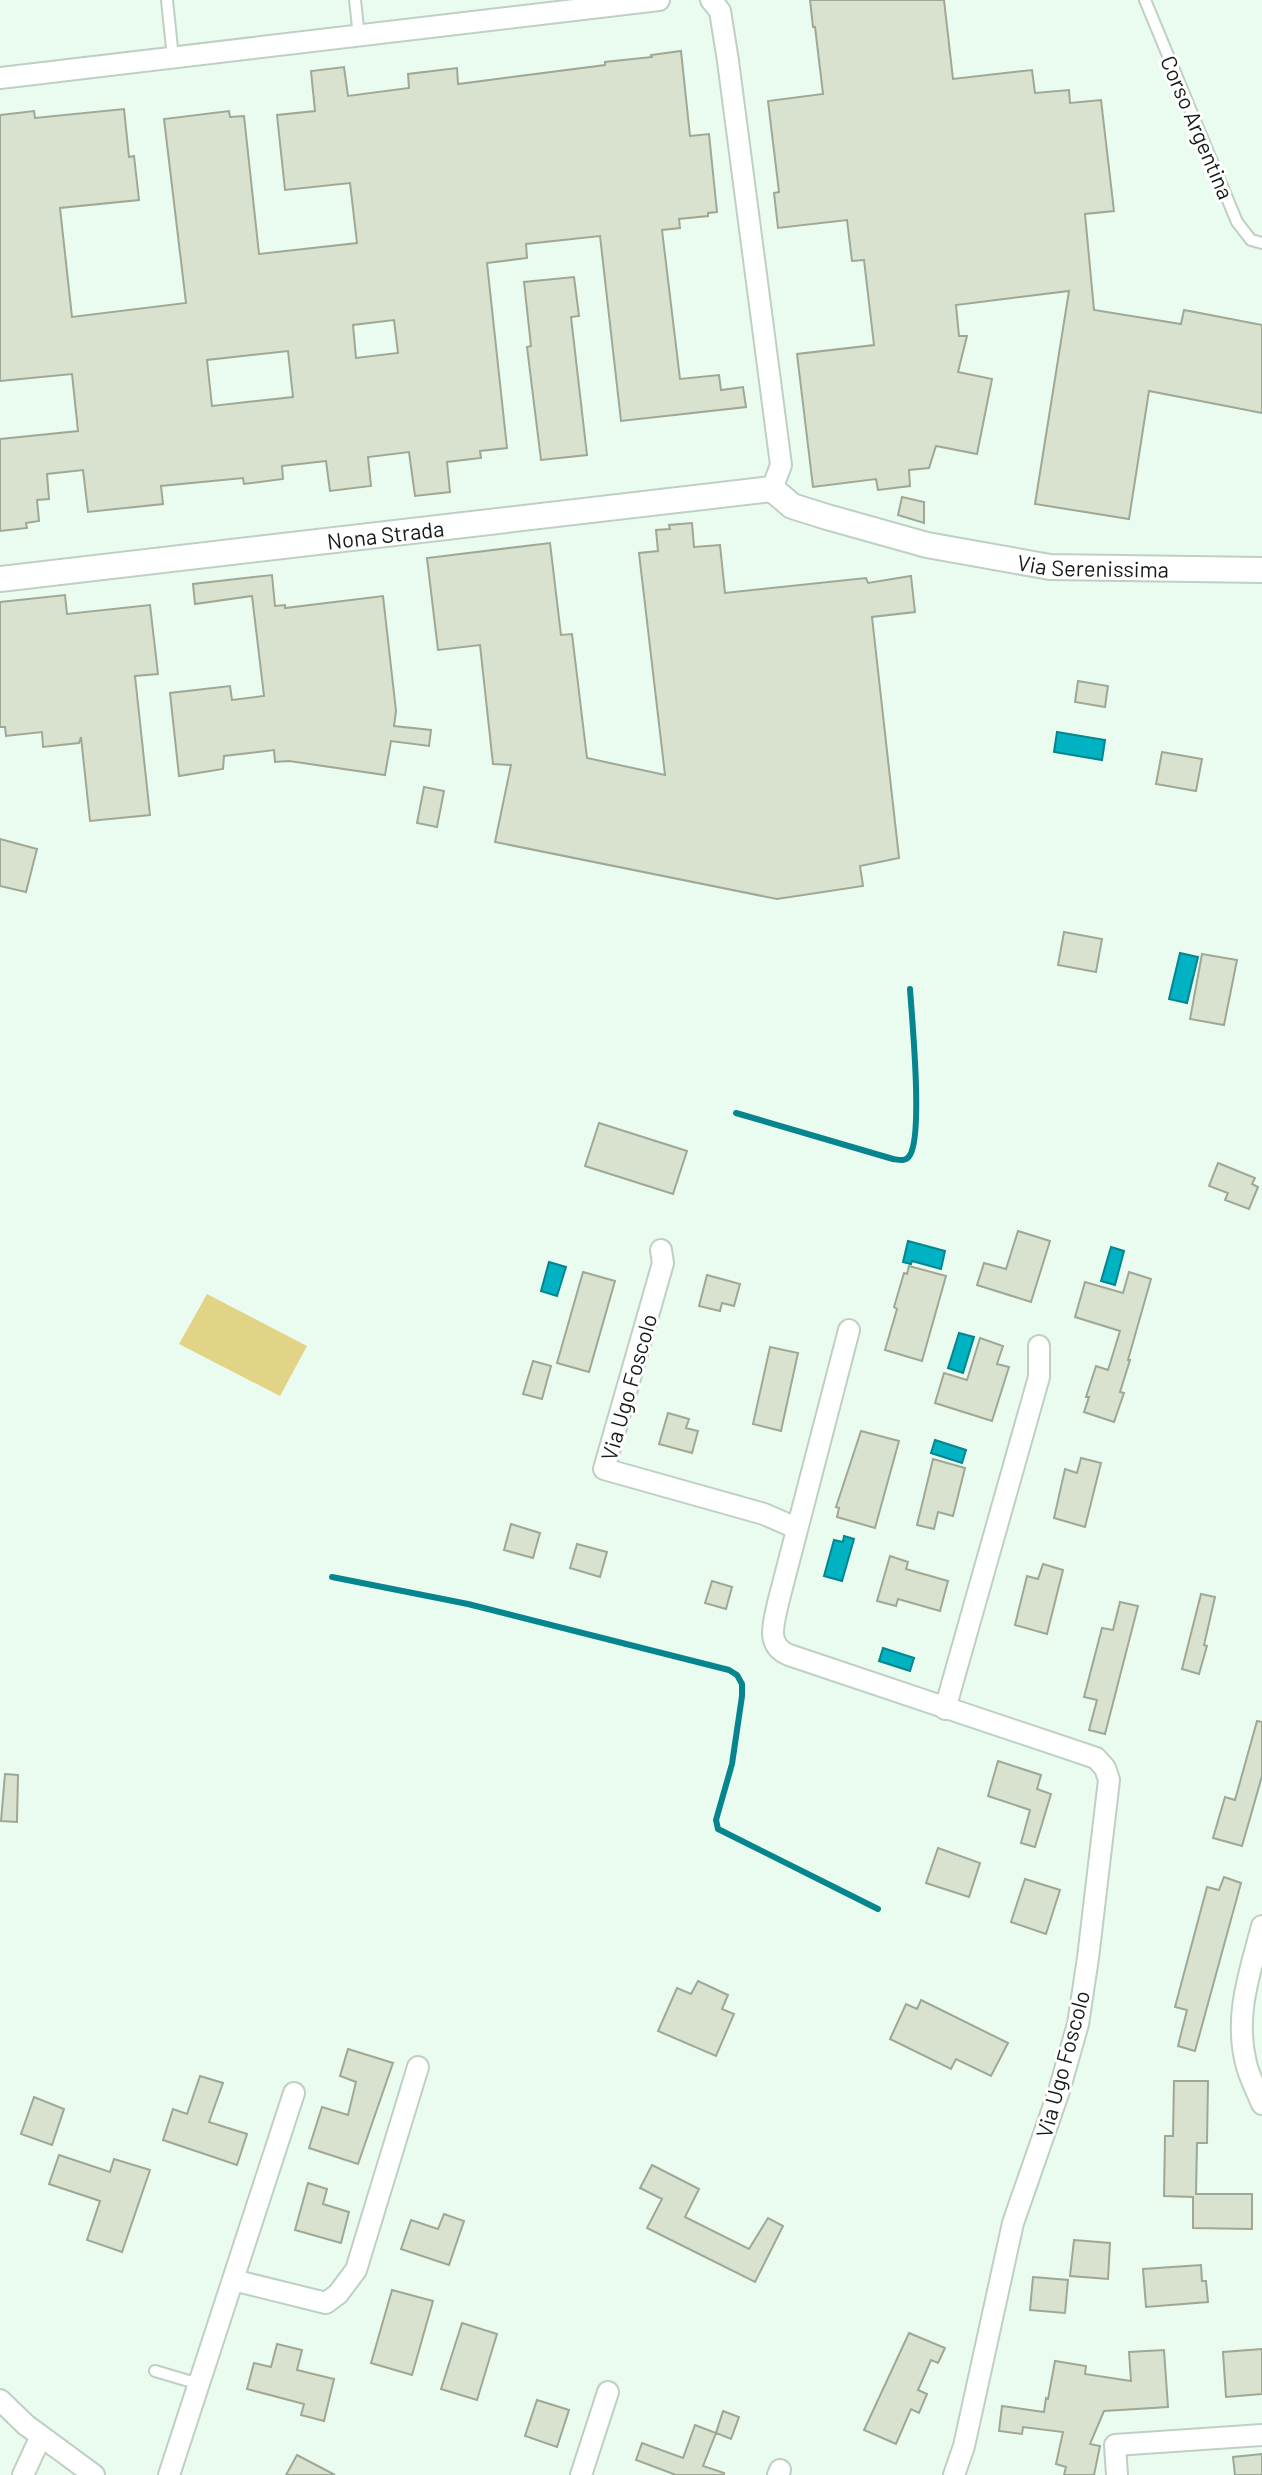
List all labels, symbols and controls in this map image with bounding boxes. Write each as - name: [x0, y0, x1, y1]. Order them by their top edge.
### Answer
- street label: Corso Argentina: [1156, 51, 1240, 203]
- street label: Nona Strada: [325, 514, 445, 554]
- street label: Via Serenissima: [1015, 548, 1169, 582]
- street label: Via Ugo Foscolo: [595, 1311, 661, 1463]
- street label: Via Ugo Foscolo: [1030, 1988, 1094, 2140]

